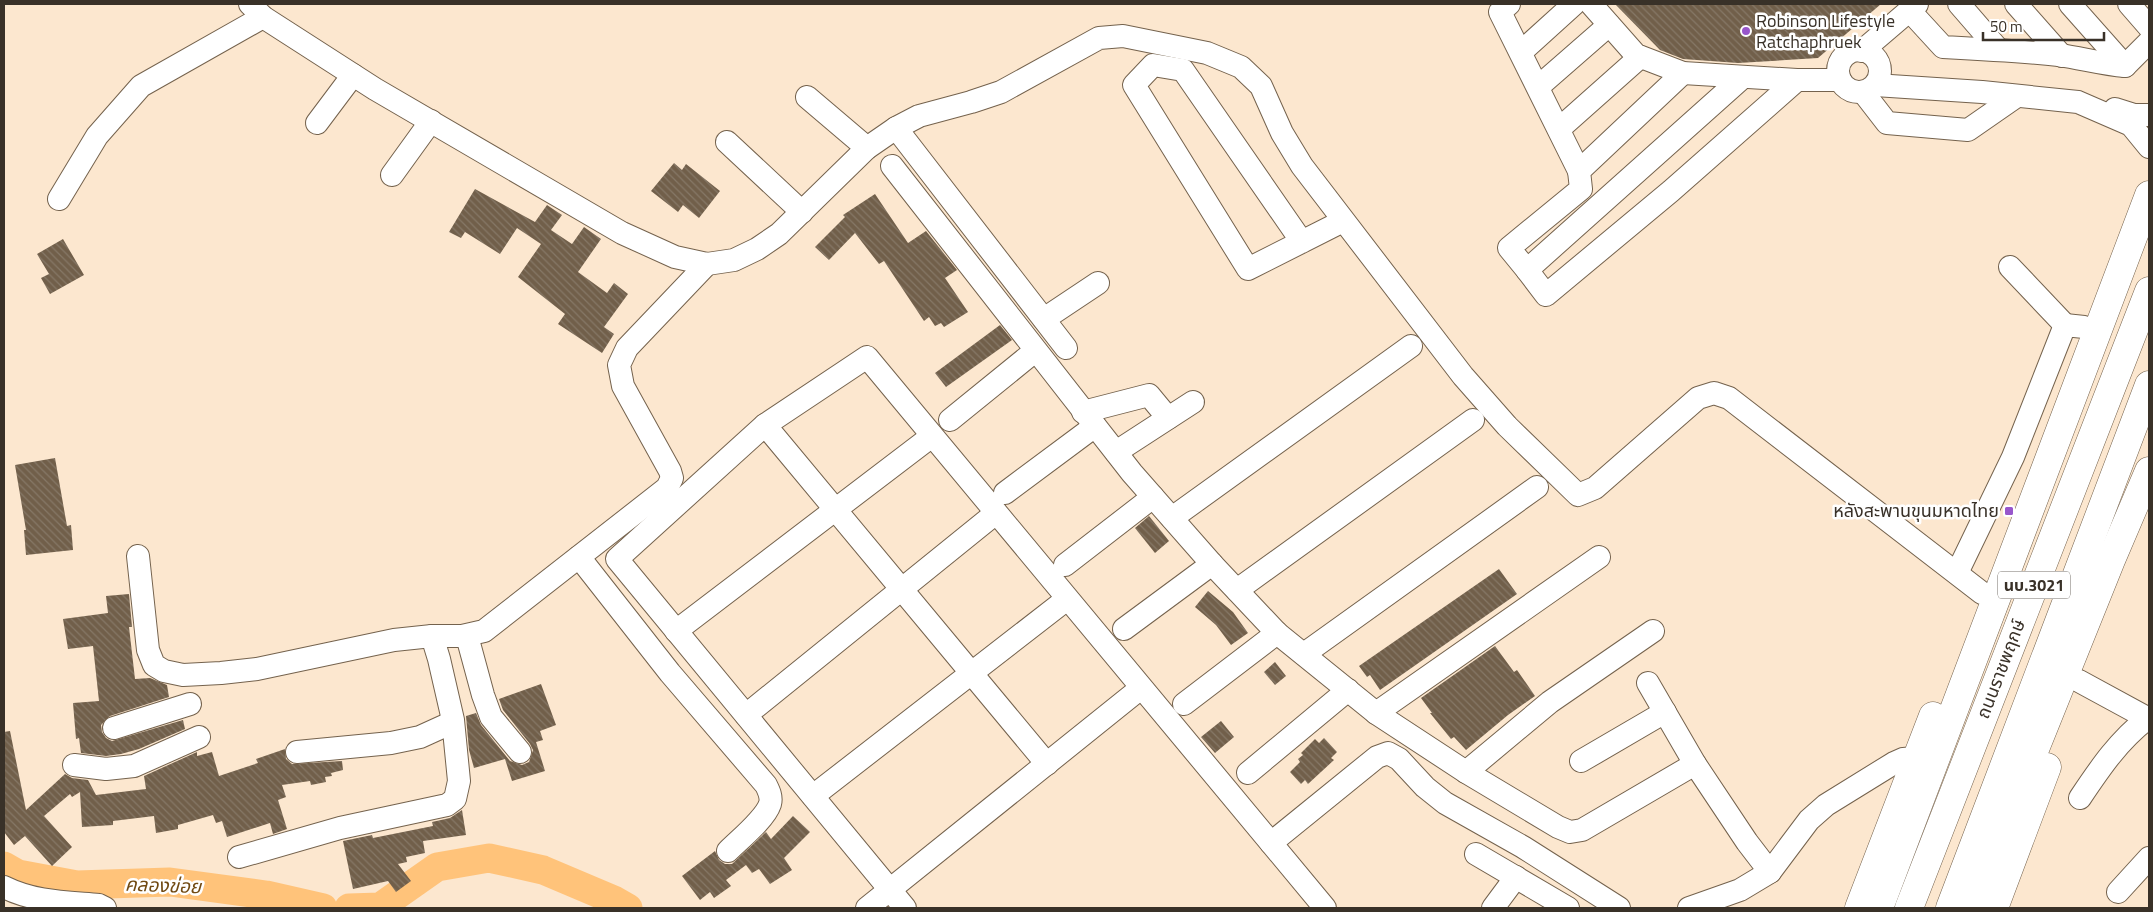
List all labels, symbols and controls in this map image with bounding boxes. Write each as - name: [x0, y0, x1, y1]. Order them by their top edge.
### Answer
- place label: Robinson Lifestyle Ratchaphruek: [1756, 7, 1895, 55]
- scale bar: [1983, 10, 2104, 42]
- text: 50 m: [1990, 15, 2023, 38]
- marker: Robinson Lifestyle Ratchaphruek: [1740, 25, 1752, 37]
- place label: หลังสะพานขุนมหาดไทย: [1833, 497, 1999, 524]
- marker: หลังสะพานขุนมหาดไทย: [2003, 505, 2015, 517]
- road number: นบ.3021: [1998, 572, 2070, 598]
- street label: ถนนราชพฤกษ์: [1969, 615, 2032, 722]
- water label: คลองข่อย: [124, 869, 203, 900]

